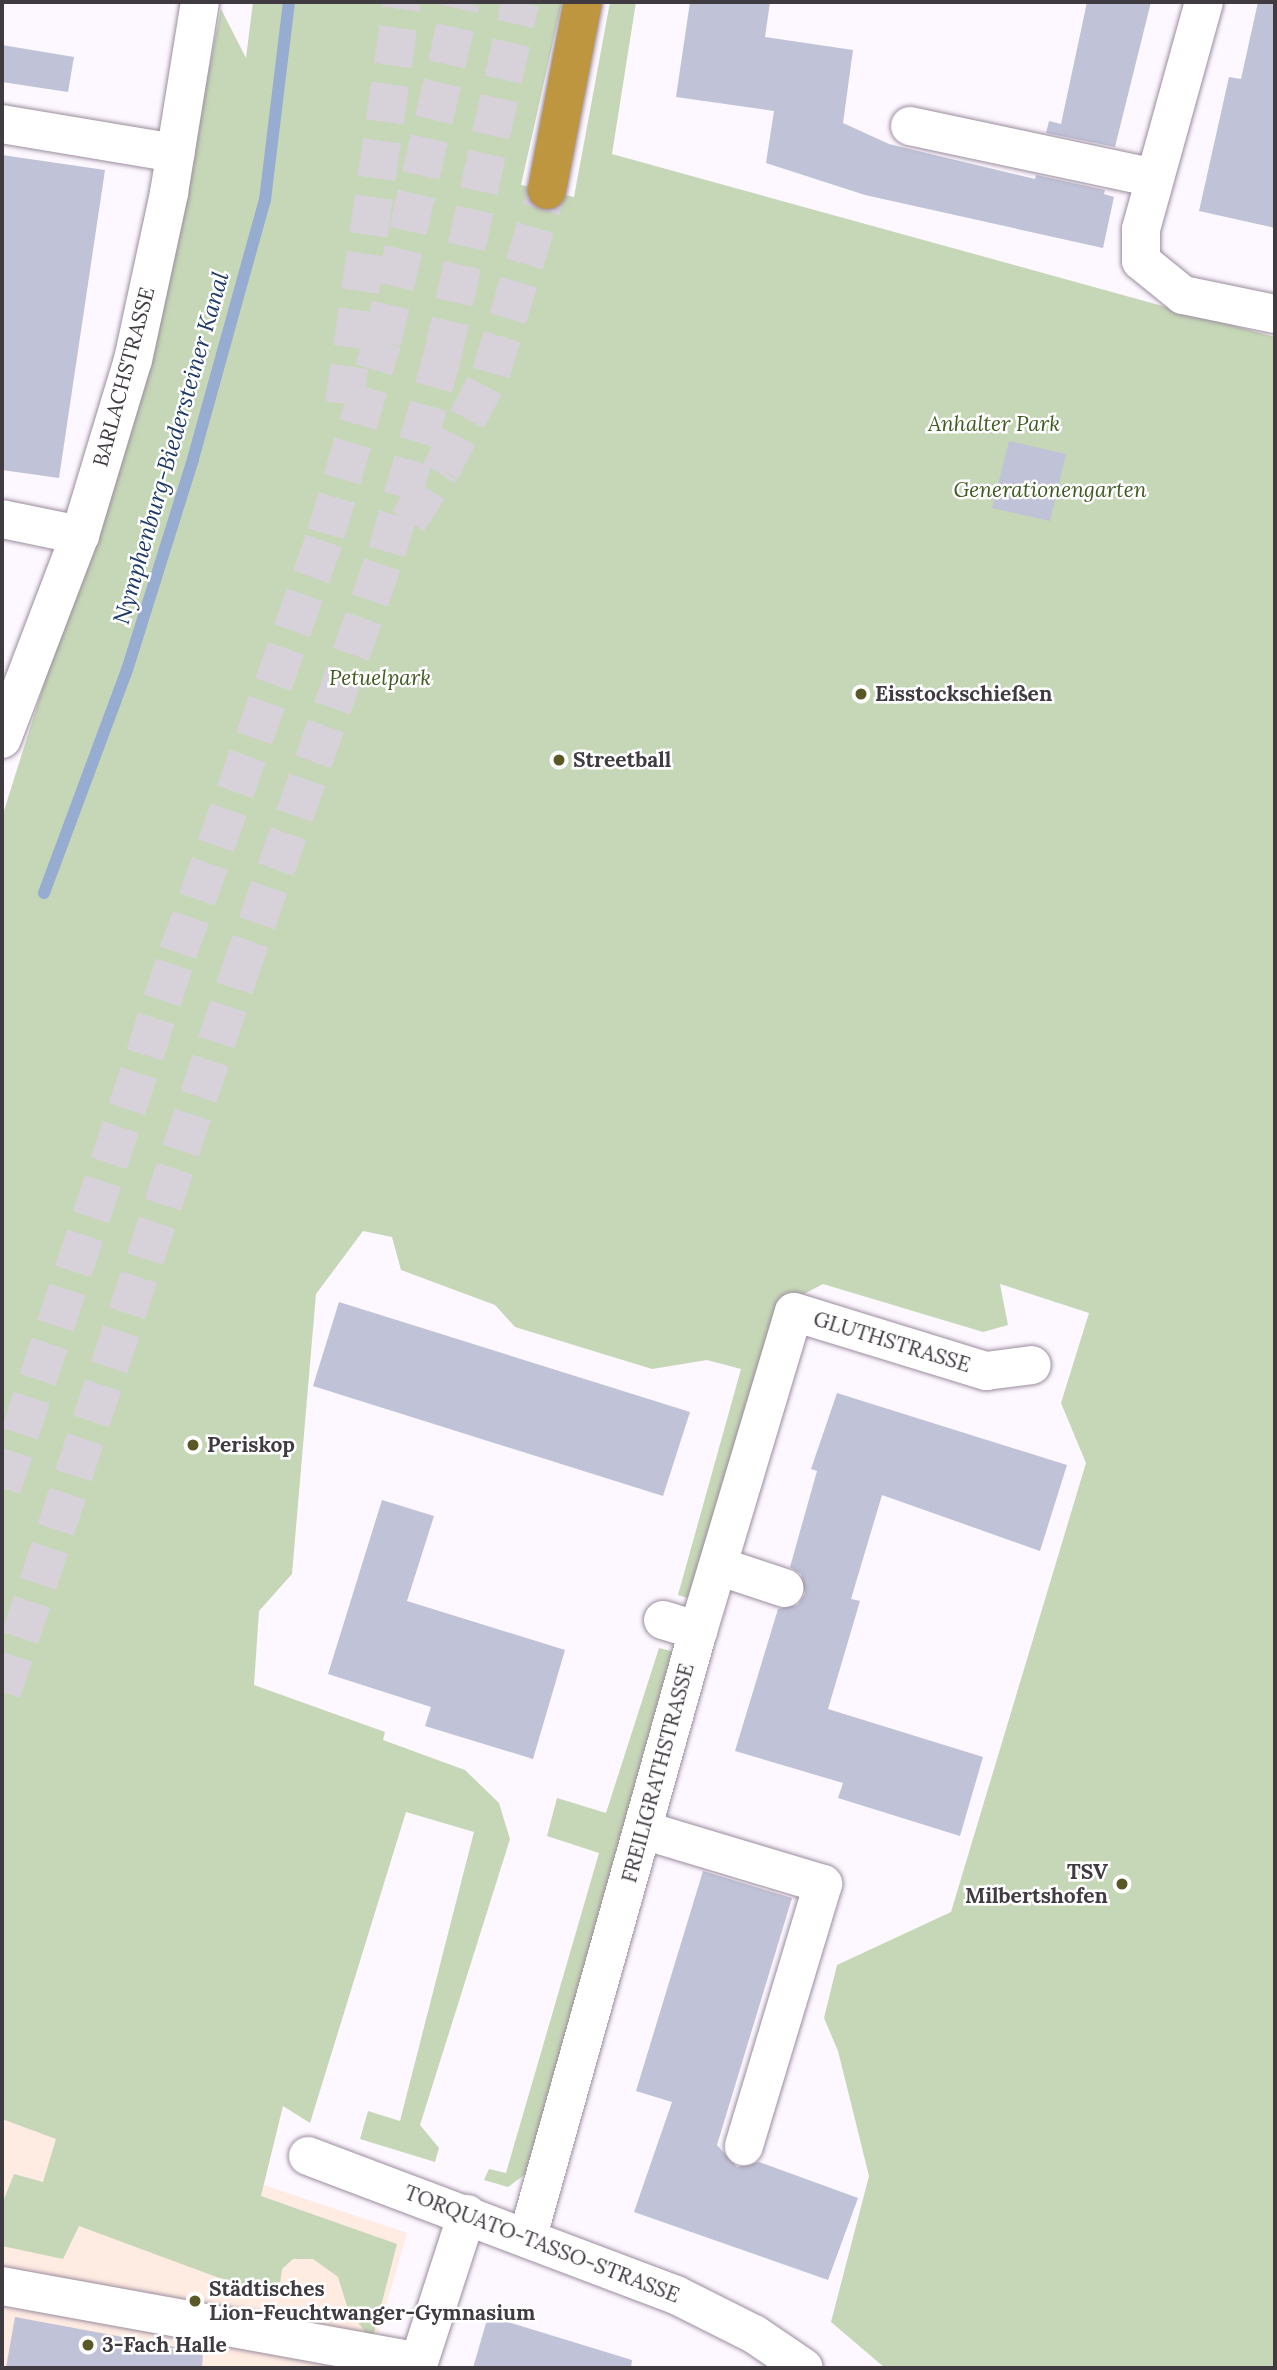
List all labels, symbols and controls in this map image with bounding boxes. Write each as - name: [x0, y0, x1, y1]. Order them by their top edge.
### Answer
- water label: Nymphenburg-Biedersteiner Kanal: [107, 269, 235, 627]
- street label: BARLACHSTRASSE: [88, 284, 160, 470]
- park label: Anhalter Park: [928, 411, 1060, 437]
- park label: Generationengarten: [953, 477, 1147, 503]
- park label: Petuelpark: [329, 665, 431, 691]
- place label: Eisstockschießen: [875, 681, 1052, 707]
- marker: Eisstockschießen: [853, 686, 869, 702]
- place label: Streetball: [573, 747, 671, 773]
- marker: Streetball: [551, 752, 567, 768]
- street label: GLUTHSTRASSE: [810, 1306, 974, 1378]
- place label: Periskop: [207, 1432, 295, 1458]
- marker: Periskop: [185, 1437, 201, 1453]
- street label: FREILIGRATHSTRASSE: [617, 1661, 699, 1885]
- place label: TSV Milbertshofen: [965, 1859, 1108, 1909]
- marker: TSV Milbertshofen: [1114, 1876, 1130, 1892]
- street label: TORQUATO-TASSO-STRASSE: [401, 2180, 683, 2308]
- place label: Städtisches Lion-Feuchtwanger-Gymnasium: [209, 2276, 535, 2326]
- marker: Städtisches Lion-Feuchtwanger-Gymnasium: [187, 2293, 203, 2309]
- place label: 3-Fach Halle: [102, 2332, 227, 2358]
- marker: 3-Fach Halle: [80, 2337, 96, 2353]

